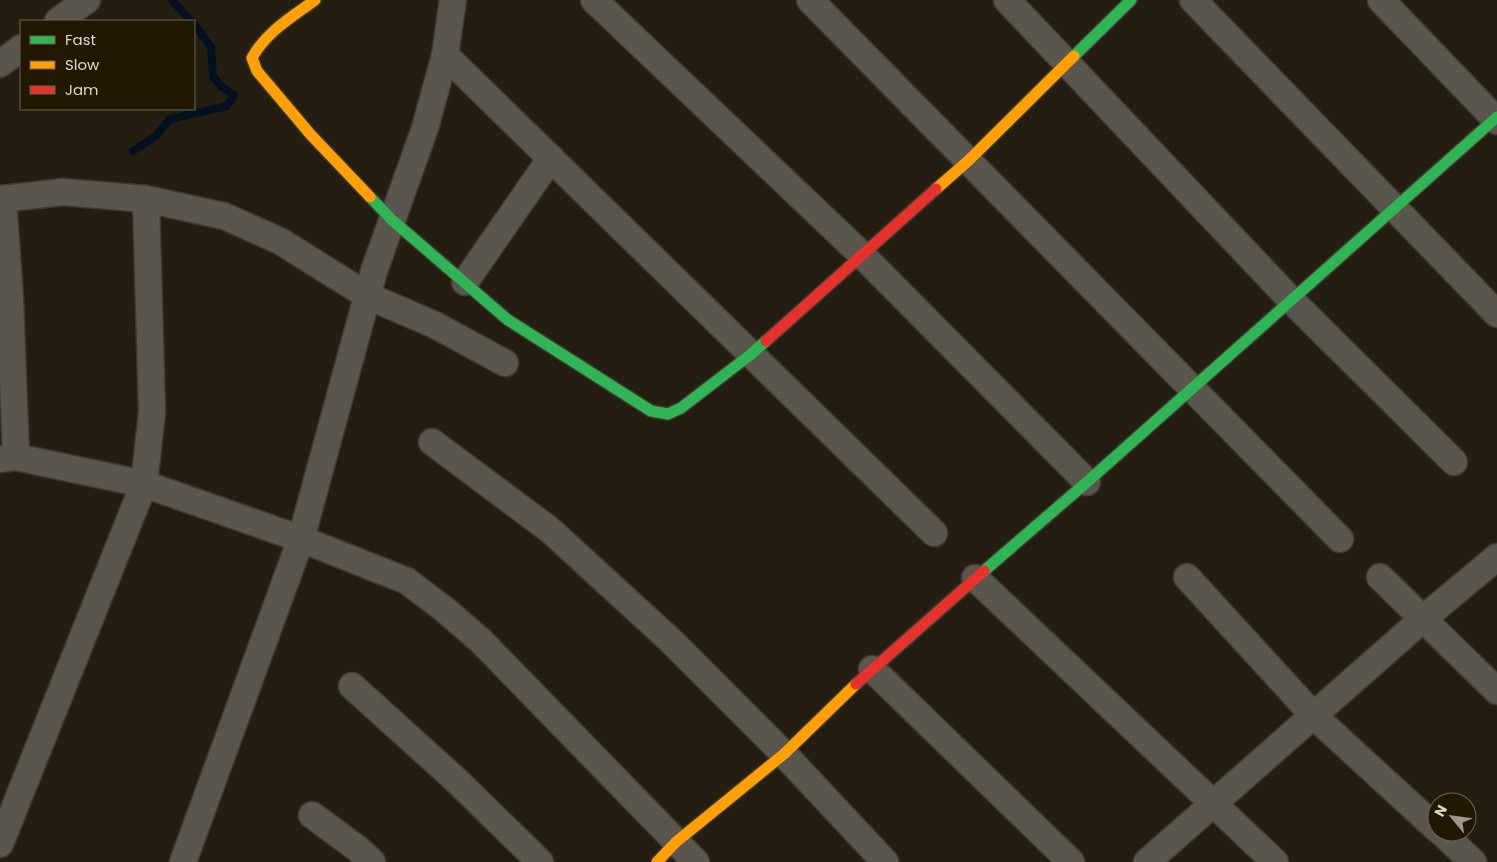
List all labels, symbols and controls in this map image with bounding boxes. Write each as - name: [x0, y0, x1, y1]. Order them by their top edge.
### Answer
- legend: [20, 20, 195, 110]
- text: Fast: [65, 29, 96, 50]
- text: Slow: [65, 54, 100, 75]
- text: Jam: [65, 79, 99, 100]
- north arrow: [1427, 792, 1477, 842]
- text: N: [1429, 801, 1452, 820]

